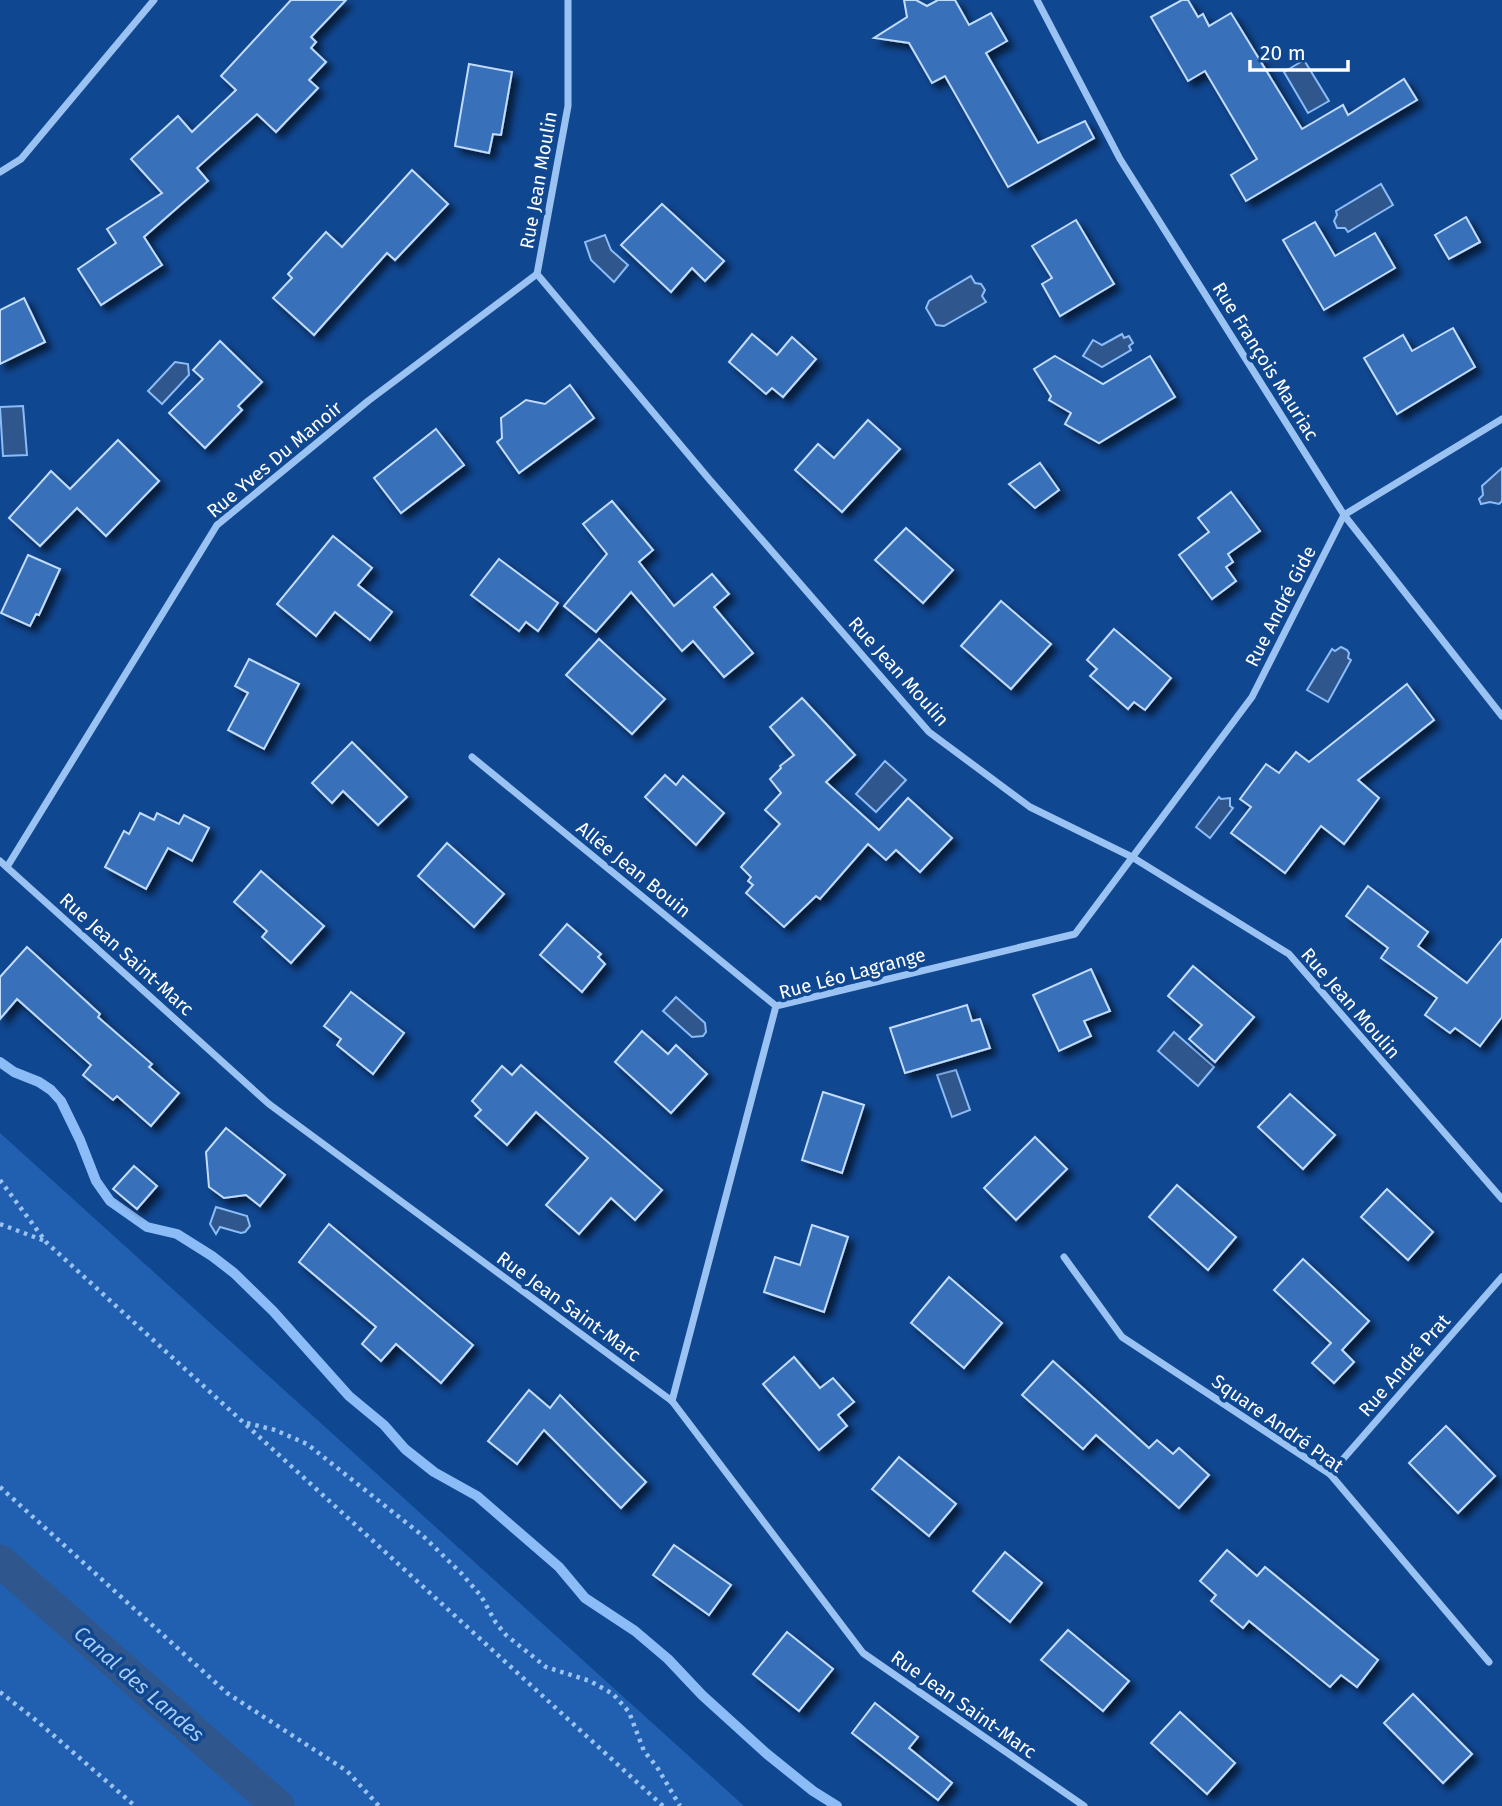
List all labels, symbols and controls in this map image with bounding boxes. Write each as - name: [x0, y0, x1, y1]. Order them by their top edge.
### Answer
- scale bar: [1250, 28, 1348, 72]
- text: 20 m: [1260, 40, 1306, 66]
- street label: Rue Jean Moulin: [515, 109, 562, 251]
- street label: Rue François Mauriac: [1208, 278, 1324, 445]
- street label: Rue Yves Du Manoir: [202, 396, 347, 523]
- street label: Rue André Gide: [1240, 542, 1321, 670]
- street label: Rue Jean Moulin: [843, 612, 954, 731]
- street label: Allée Jean Bouin: [572, 816, 695, 922]
- street label: Rue Jean Saint-Marc: [55, 888, 198, 1021]
- street label: Rue Léo Lagrange: [776, 943, 928, 1004]
- street label: Rue Jean Moulin: [1296, 943, 1405, 1063]
- street label: Rue Jean Saint-Marc: [492, 1246, 645, 1366]
- street label: Rue André Prat: [1354, 1309, 1455, 1421]
- street label: Square André Prat: [1207, 1369, 1348, 1477]
- water label: Canal des Landes: [69, 1620, 210, 1748]
- street label: Rue Jean Saint-Marc: [887, 1646, 1041, 1763]

